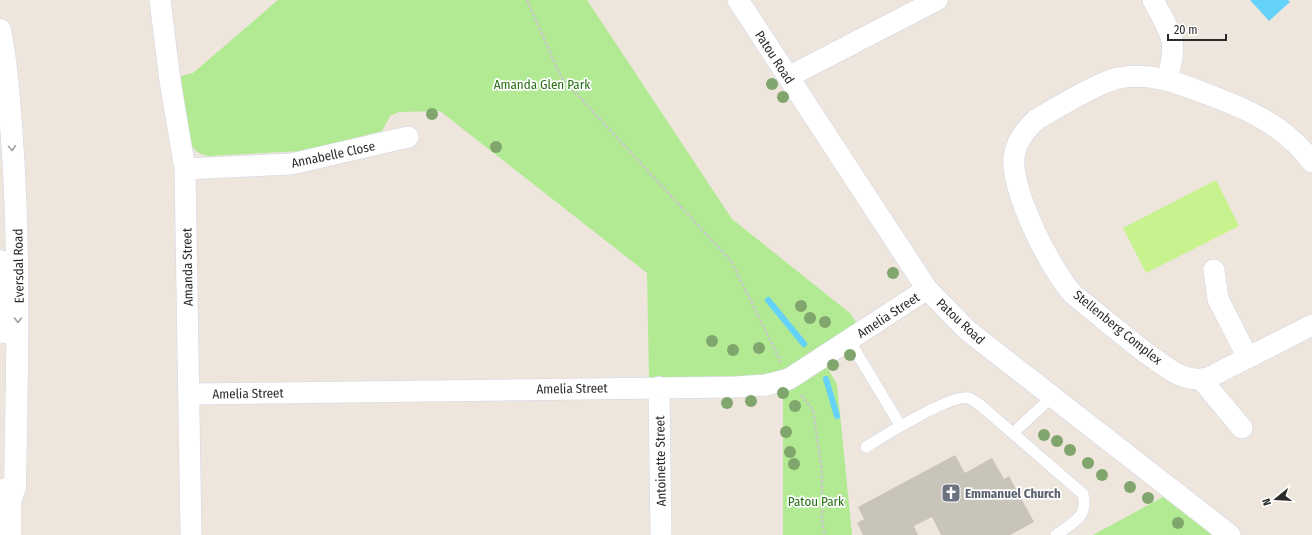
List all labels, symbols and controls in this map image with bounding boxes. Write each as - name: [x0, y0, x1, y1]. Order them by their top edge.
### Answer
- scale bar: [1168, 16, 1226, 42]
- text: 20 m: [1174, 23, 1198, 37]
- street label: Patou Road: [752, 28, 797, 87]
- park label: Amanda Glen Park: [494, 77, 591, 92]
- street label: Annabelle Close: [290, 138, 376, 171]
- one-way arrow: [8, 145, 17, 151]
- street label: Amanda Street: [179, 227, 196, 306]
- street label: Eversdal Road: [10, 229, 27, 303]
- street label: Stellenberg Complex: [1070, 287, 1165, 368]
- street label: Amelia Street: [854, 289, 923, 341]
- street label: Patou Road: [934, 295, 988, 347]
- one-way arrow: [14, 317, 22, 323]
- street label: Amelia Street: [536, 380, 609, 397]
- street label: Amelia Street: [212, 385, 285, 402]
- street label: Antoinette Street: [652, 415, 669, 507]
- north arrow: [1256, 479, 1296, 519]
- church icon: Emmanuel Church: [940, 482, 962, 504]
- place label: Emmanuel Church: [965, 486, 1061, 501]
- park label: Patou Park: [788, 494, 845, 509]
- text: N: [1260, 497, 1274, 507]

